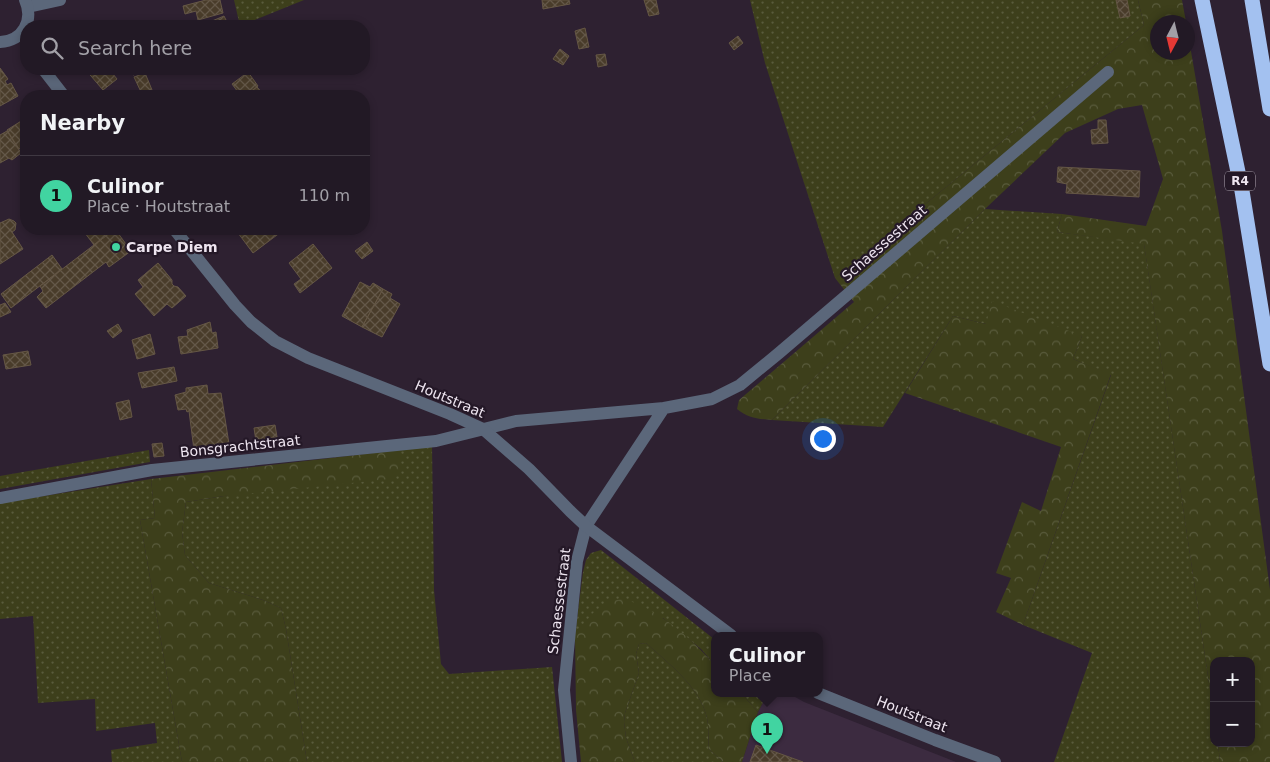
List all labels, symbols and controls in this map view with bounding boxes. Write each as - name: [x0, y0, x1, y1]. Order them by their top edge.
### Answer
- north arrow: [1150, 15, 1195, 60]
- search box: [20, 20, 370, 75]
- icon: search: [38, 34, 66, 62]
- text: Search here: [78, 37, 192, 59]
- text: Nearby: [40, 111, 125, 135]
- road number: R4: [1225, 172, 1255, 190]
- text: Culinor: [87, 175, 163, 197]
- text: 1: [50, 186, 62, 205]
- text: 110 m: [299, 186, 350, 205]
- text: Place · Houtstraat: [87, 197, 230, 216]
- street label: Schaessestraat: [838, 202, 930, 284]
- place label: Carpe Diem: [126, 239, 218, 255]
- marker: Carpe Diem: [110, 241, 122, 253]
- street label: Houtstraat: [413, 377, 488, 421]
- your location: [810, 426, 836, 452]
- street label: Bonsgrachtstraat: [179, 432, 301, 460]
- street label: Schaessestraat: [545, 546, 574, 655]
- popup: [711, 632, 823, 697]
- text: Culinor: [729, 644, 805, 666]
- map controls: [1210, 657, 1255, 747]
- button: +: [1210, 657, 1255, 702]
- text: Place: [729, 666, 771, 685]
- street label: Houtstraat: [874, 693, 950, 736]
- button: −: [1210, 702, 1255, 747]
- pin: 1: [751, 713, 783, 754]

